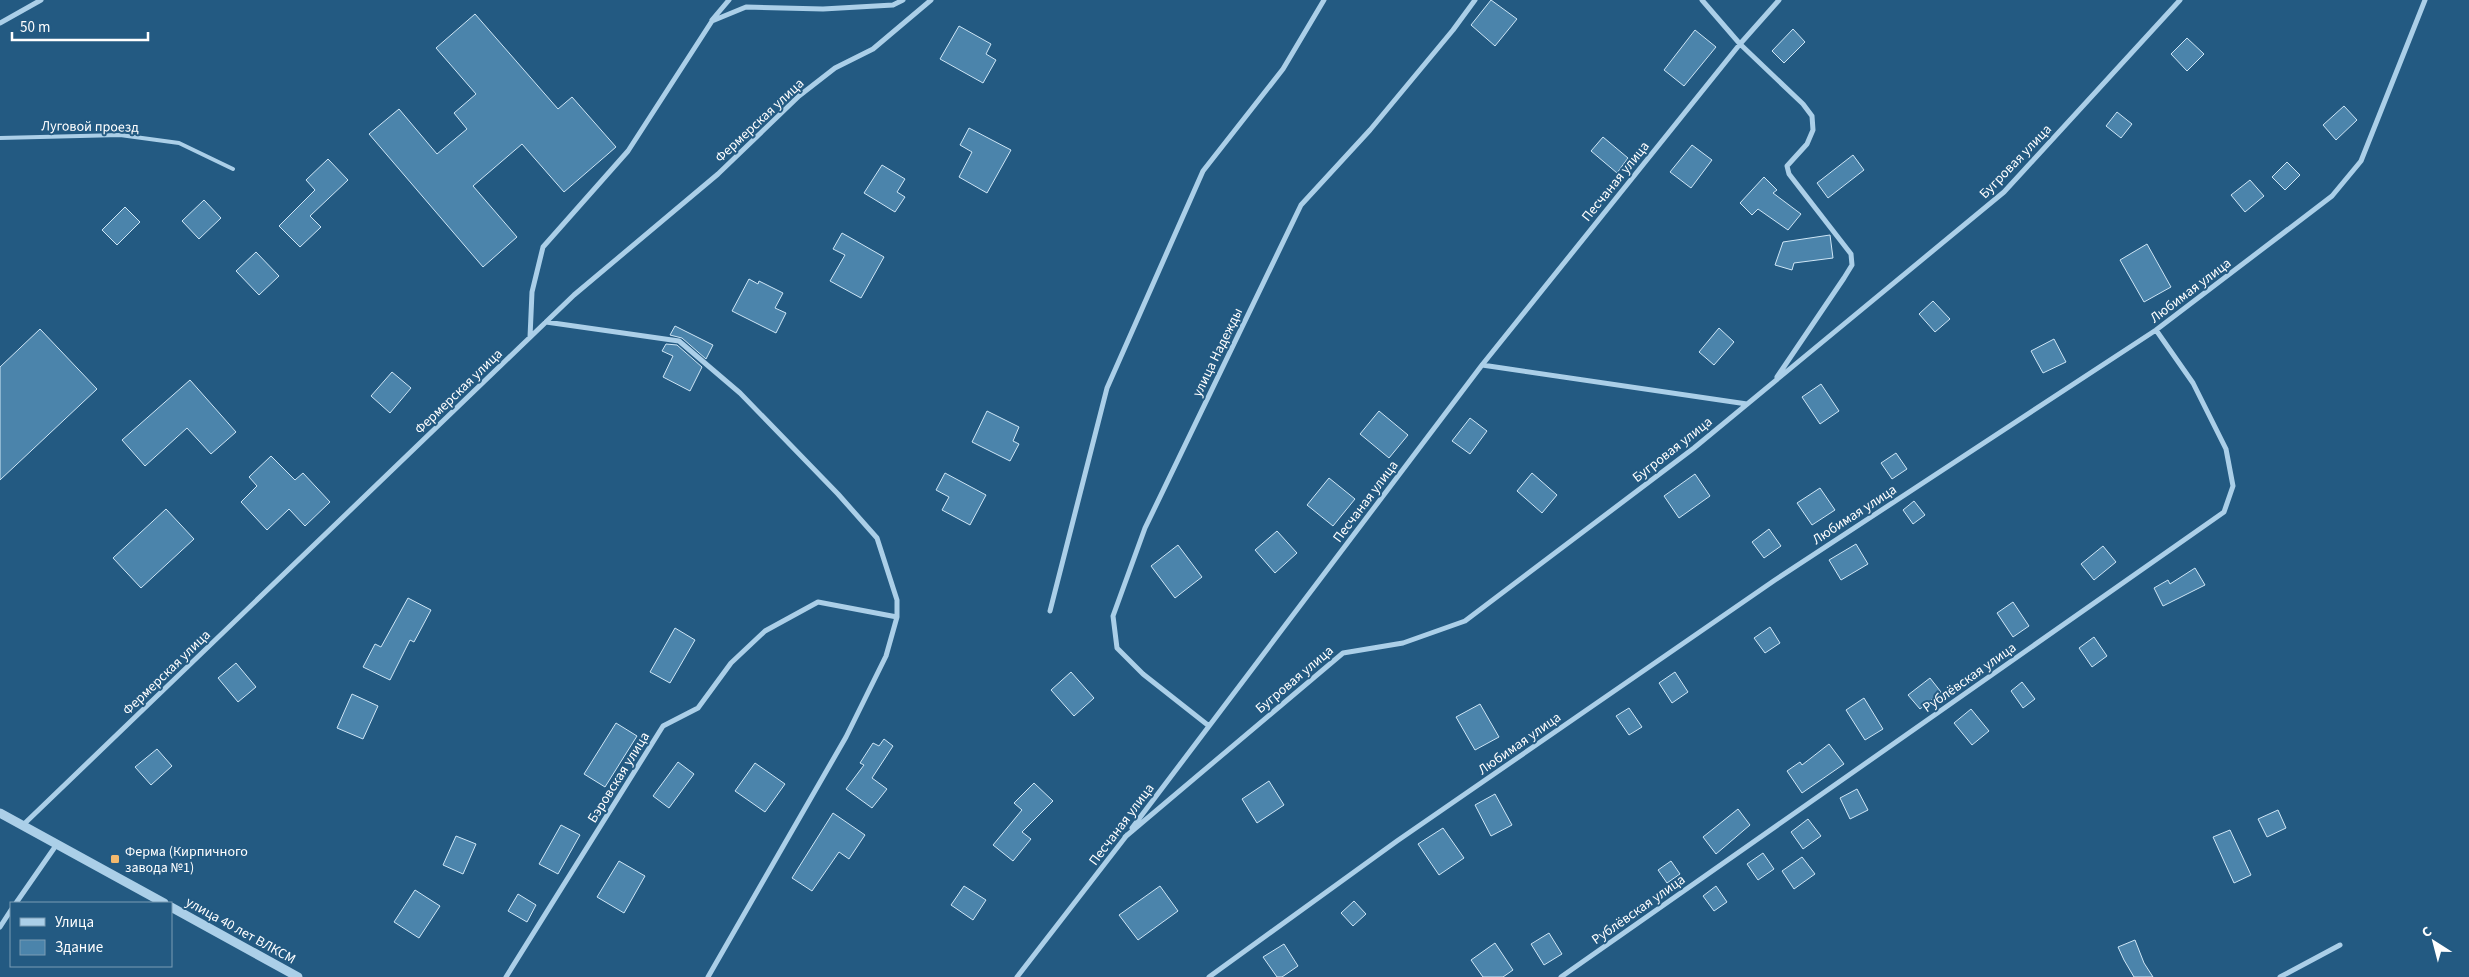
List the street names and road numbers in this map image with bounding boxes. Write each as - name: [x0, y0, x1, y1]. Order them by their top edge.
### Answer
- street label: Фермерская улица: [711, 74, 809, 167]
- street label: Луговой проезд: [41, 116, 139, 138]
- street label: Бугровая улица: [1975, 120, 2056, 203]
- street label: Песчаная улица: [1577, 137, 1654, 226]
- street label: Любимая улица: [2146, 254, 2235, 328]
- street label: улица Надежды: [1188, 305, 1248, 400]
- street label: Фермерская улица: [410, 344, 507, 439]
- street label: Бугровая улица: [1628, 412, 1717, 487]
- street label: Песчаная улица: [1328, 456, 1403, 547]
- street label: Любимая улица: [1808, 480, 1901, 550]
- street label: Фермерская улица: [118, 625, 215, 720]
- street label: Рублёвская улица: [1919, 638, 2021, 718]
- street label: Бугровая улица: [1251, 641, 1338, 718]
- street label: Любимая улица: [1474, 708, 1565, 780]
- street label: Бэровская улица: [583, 728, 655, 827]
- street label: Песчаная улица: [1084, 779, 1159, 870]
- street label: Рублёвская улица: [1588, 870, 1690, 950]
- street label: улица 40 лет ВЛКСМ: [182, 892, 299, 969]

